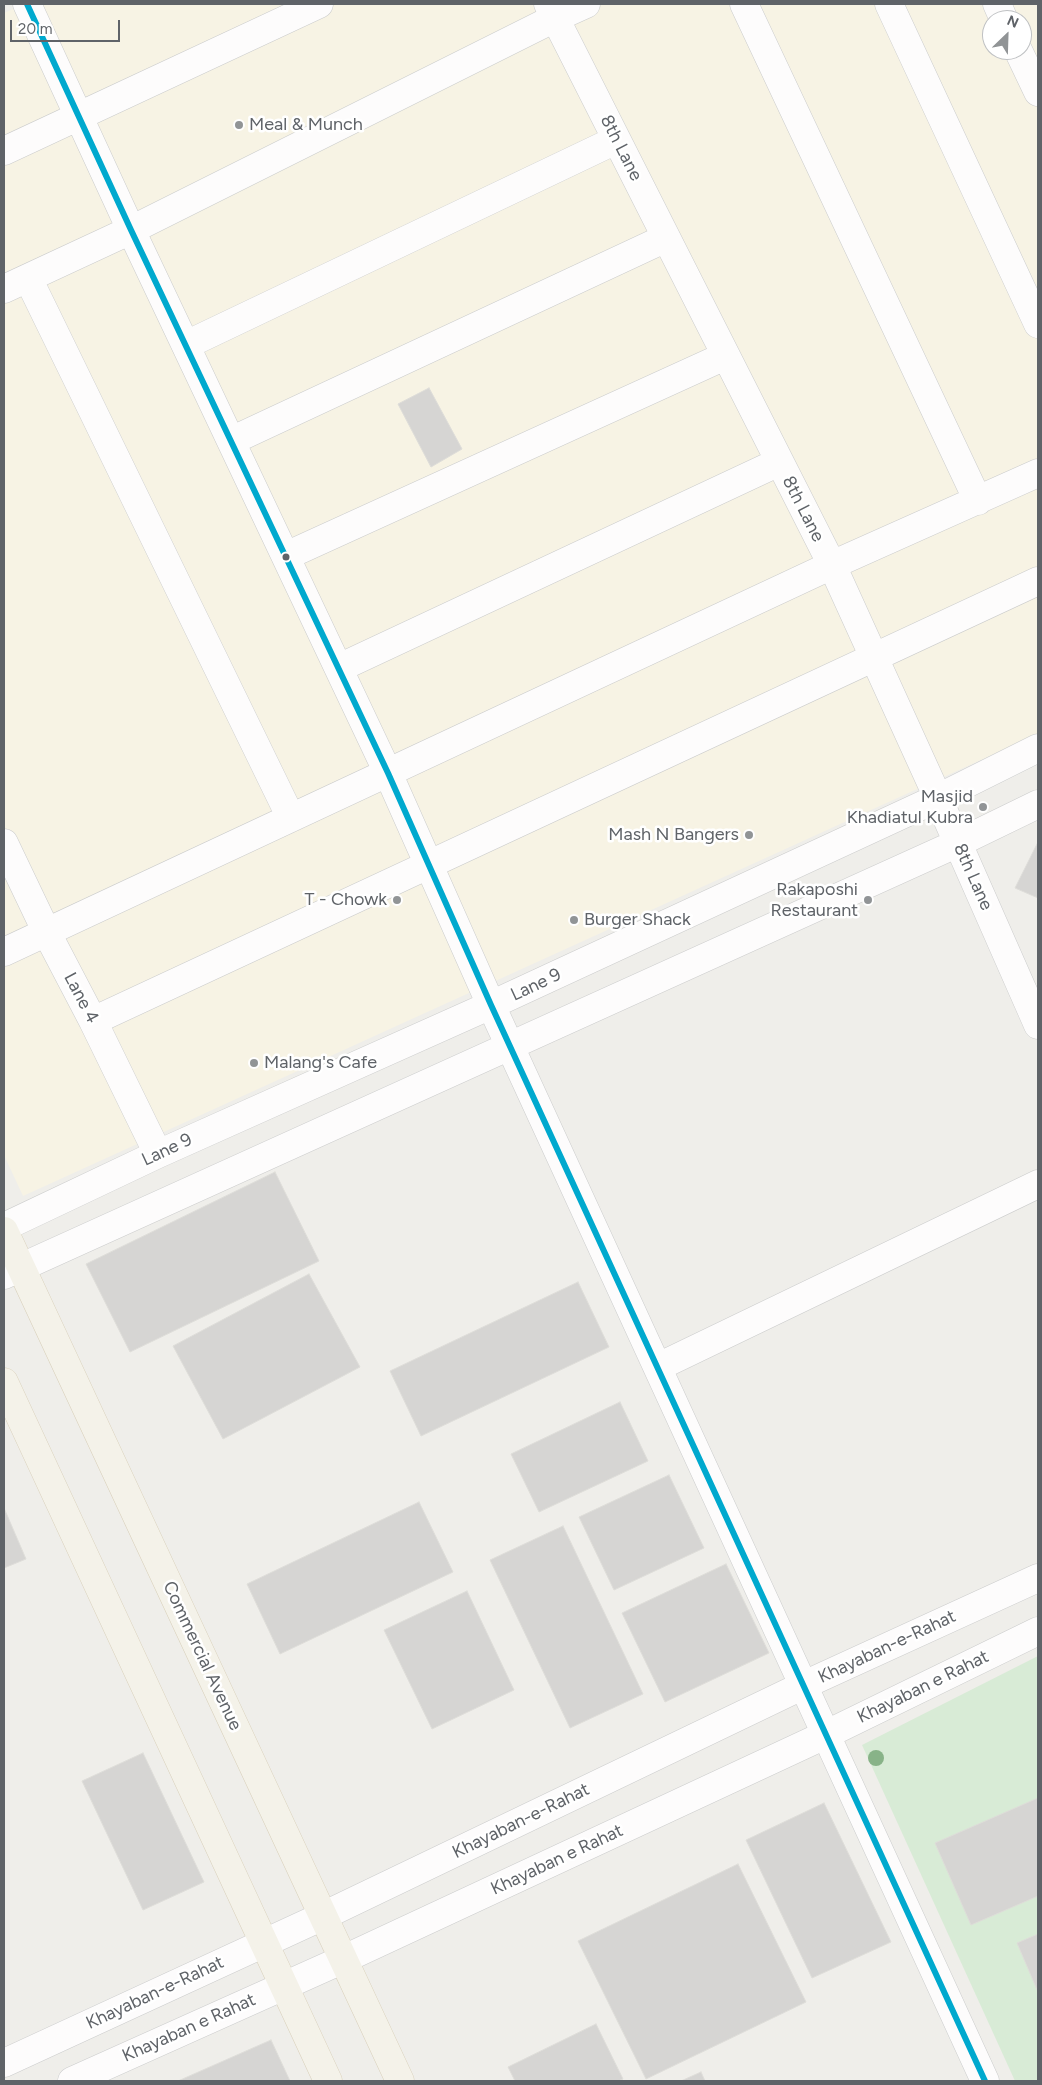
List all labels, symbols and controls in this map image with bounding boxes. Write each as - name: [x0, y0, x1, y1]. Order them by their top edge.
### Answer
- scale bar: [12, 10, 122, 42]
- north arrow: [982, 10, 1032, 60]
- text: N: [1004, 12, 1021, 32]
- text: 20 m: [18, 20, 52, 38]
- street label: 8th Lane: [595, 112, 647, 184]
- place label: Meal & Munch: [249, 114, 363, 136]
- marker: Meal & Munch: [233, 119, 245, 131]
- street label: 8th Lane: [777, 473, 829, 545]
- unlabelled marker: [281, 552, 291, 562]
- place label: Masjid Khadiatul Kubra: [847, 786, 973, 829]
- marker: Masjid Khadiatul Kubra: [977, 801, 989, 813]
- place label: Mash N Bangers: [608, 824, 739, 846]
- marker: Mash N Bangers: [743, 829, 755, 841]
- street label: 8th Lane: [949, 840, 997, 914]
- place label: Rakaposhi Restaurant: [770, 879, 858, 922]
- place label: T - Chowk: [305, 889, 387, 911]
- marker: T - Chowk: [391, 894, 403, 906]
- marker: Rakaposhi Restaurant: [862, 894, 874, 906]
- place label: Burger Shack: [584, 909, 691, 931]
- marker: Burger Shack: [568, 914, 580, 926]
- street label: Lane 9: [507, 964, 565, 1006]
- street label: Lane 4: [59, 969, 103, 1027]
- place label: Malang's Cafe: [264, 1052, 377, 1074]
- marker: Malang's Cafe: [248, 1057, 260, 1069]
- street label: Lane 9: [138, 1129, 196, 1171]
- street label: Commercial Avenue: [158, 1578, 246, 1734]
- street label: Khayaban-e-Rahat: [815, 1606, 959, 1688]
- street label: Khayaban e Rahat: [854, 1646, 992, 1728]
- street label: Khayaban-e-Rahat: [449, 1779, 593, 1863]
- street label: Khayaban e Rahat: [487, 1820, 627, 1900]
- street label: Khayaban-e-Rahat: [83, 1952, 227, 2034]
- street label: Khayaban e Rahat: [119, 1989, 259, 2067]

